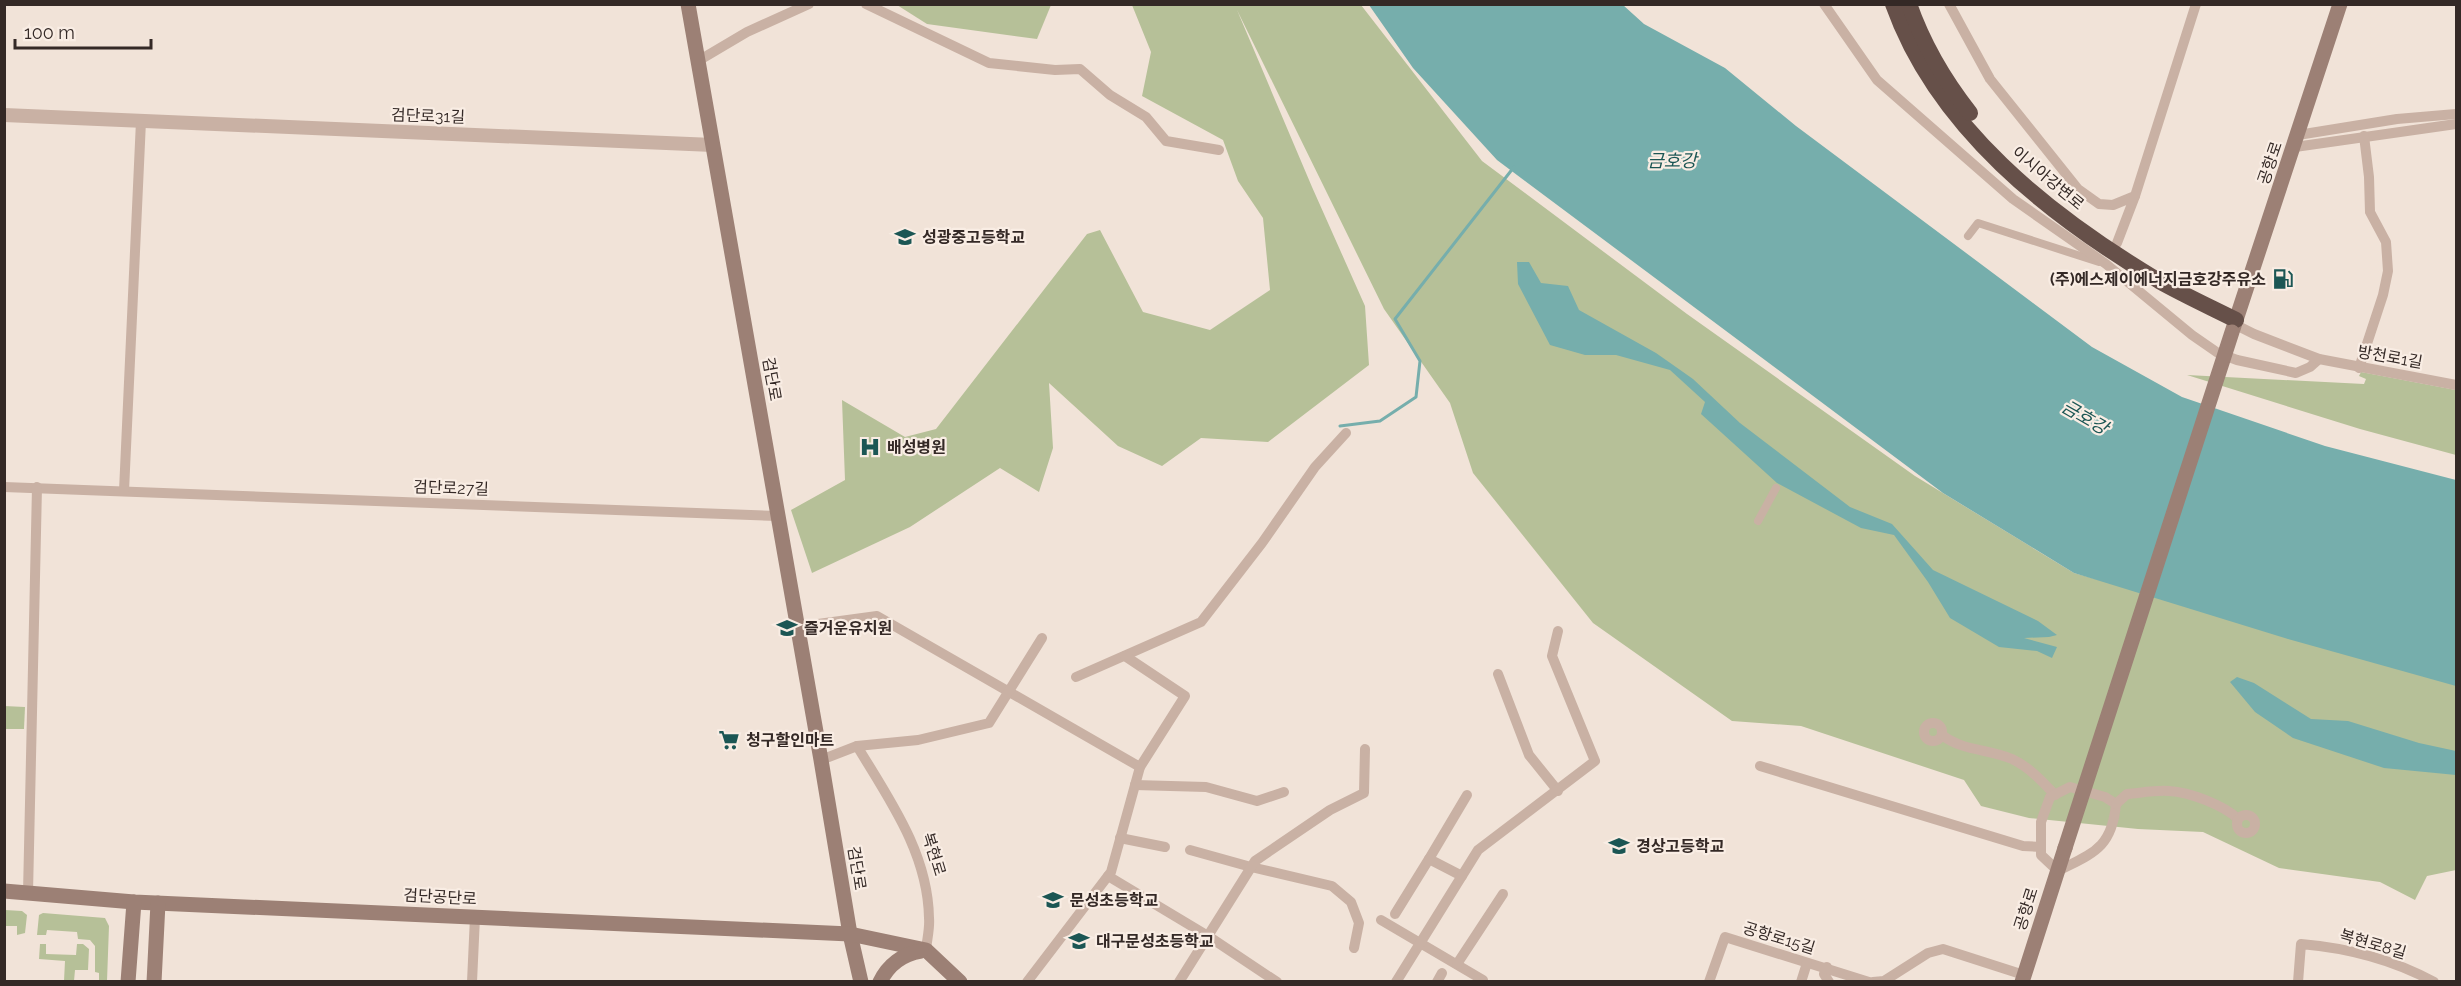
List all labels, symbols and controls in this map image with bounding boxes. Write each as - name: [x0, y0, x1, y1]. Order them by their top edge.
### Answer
- scale bar: [15, 12, 152, 50]
- text: 100 m: [24, 22, 75, 43]
- street label: 검단로31길: [391, 105, 465, 127]
- street label: 공항로: [2254, 139, 2286, 187]
- street label: 이시아강변로: [2008, 142, 2088, 214]
- water label: 금호강: [1647, 150, 1699, 171]
- school or university icon: 성광중고등학교: [893, 225, 917, 249]
- place label: 성광중고등학교: [922, 228, 1025, 247]
- fuel station icon: (주)에스제이에너지금호강주유소: [2271, 267, 2295, 291]
- place label: (주)에스제이에너지금호강주유소: [2050, 270, 2266, 289]
- street label: 방천로1길: [2356, 342, 2424, 372]
- street label: 검단로: [759, 356, 785, 403]
- water label: 금호강: [2058, 395, 2114, 440]
- hospital icon: 배성병원: [858, 435, 882, 459]
- place label: 배성병원: [887, 438, 946, 457]
- street label: 검단로27길: [413, 477, 489, 499]
- school or university icon: 즐거운유치원: [775, 616, 799, 640]
- place label: 즐거운유치원: [804, 619, 892, 638]
- supermarket icon: 청구할인마트: [717, 728, 741, 752]
- place label: 청구할인마트: [746, 731, 835, 750]
- street label: 복현로: [918, 830, 950, 878]
- school or university icon: 경상고등학교: [1607, 834, 1631, 858]
- place label: 경상고등학교: [1636, 837, 1725, 856]
- street label: 검단로: [844, 845, 870, 892]
- street label: 공항로: [2010, 885, 2042, 933]
- street label: 검단공단로: [403, 886, 478, 908]
- school or university icon: 문성초등학교: [1041, 888, 1065, 912]
- place label: 문성초등학교: [1070, 891, 1159, 910]
- street label: 공항로15길: [1741, 918, 1817, 958]
- street label: 복현로8길: [2338, 925, 2408, 963]
- school or university icon: 대구문성초등학교: [1067, 929, 1091, 953]
- place label: 대구문성초등학교: [1096, 932, 1214, 951]

